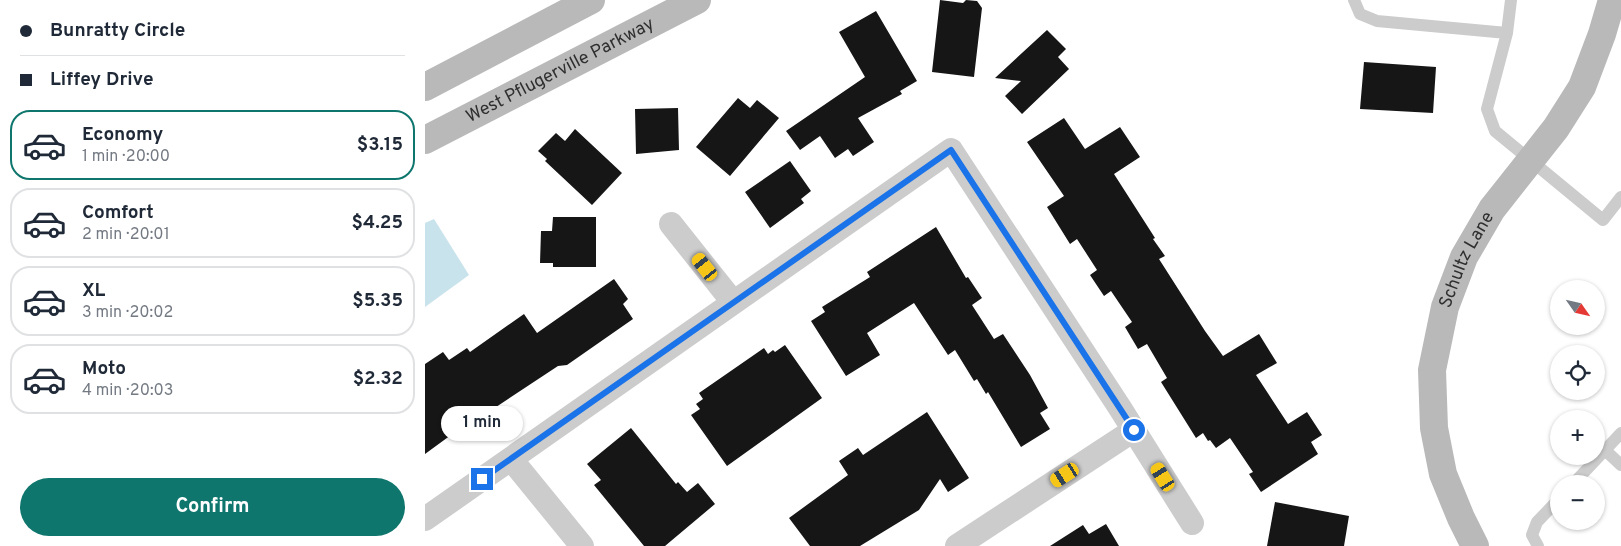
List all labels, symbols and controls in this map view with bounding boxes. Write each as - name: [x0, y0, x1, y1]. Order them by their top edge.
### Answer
- street label: West Pflugerville Parkway: [462, 12, 658, 128]
- text: Bunratty Circle: [50, 19, 185, 43]
- text: Liffey Drive: [50, 68, 154, 92]
- icon: car: [22, 123, 67, 168]
- text: Economy: [82, 123, 163, 147]
- text: $3.15: [357, 133, 403, 157]
- text: 1 min · 20:00: [82, 147, 170, 167]
- icon: car: [22, 201, 67, 246]
- text: Comfort: [82, 201, 154, 225]
- street label: Schultz Lane: [1434, 208, 1499, 311]
- text: $4.25: [352, 211, 403, 235]
- text: 2 min · 20:01: [82, 225, 170, 245]
- car: [689, 251, 720, 283]
- icon: car: [22, 279, 67, 324]
- text: XL: [82, 279, 105, 303]
- north arrow: [1550, 280, 1605, 335]
- map controls: [1550, 280, 1605, 530]
- text: $5.35: [352, 289, 403, 313]
- text: 3 min · 20:02: [82, 303, 173, 323]
- button: locate: [1550, 345, 1605, 400]
- icon: car: [22, 357, 67, 402]
- text: Moto: [82, 357, 126, 381]
- text: $2.32: [353, 367, 403, 391]
- text: 4 min · 20:03: [82, 381, 173, 401]
- callout: 1 min: [441, 406, 523, 442]
- button: +: [1550, 410, 1605, 465]
- text: 1 min: [463, 413, 501, 433]
- route start: [1123, 419, 1145, 441]
- car: [1148, 460, 1177, 494]
- car: [1048, 461, 1081, 489]
- route end: [471, 468, 493, 490]
- button: −: [1550, 475, 1605, 530]
- button: Confirm: [20, 478, 405, 536]

